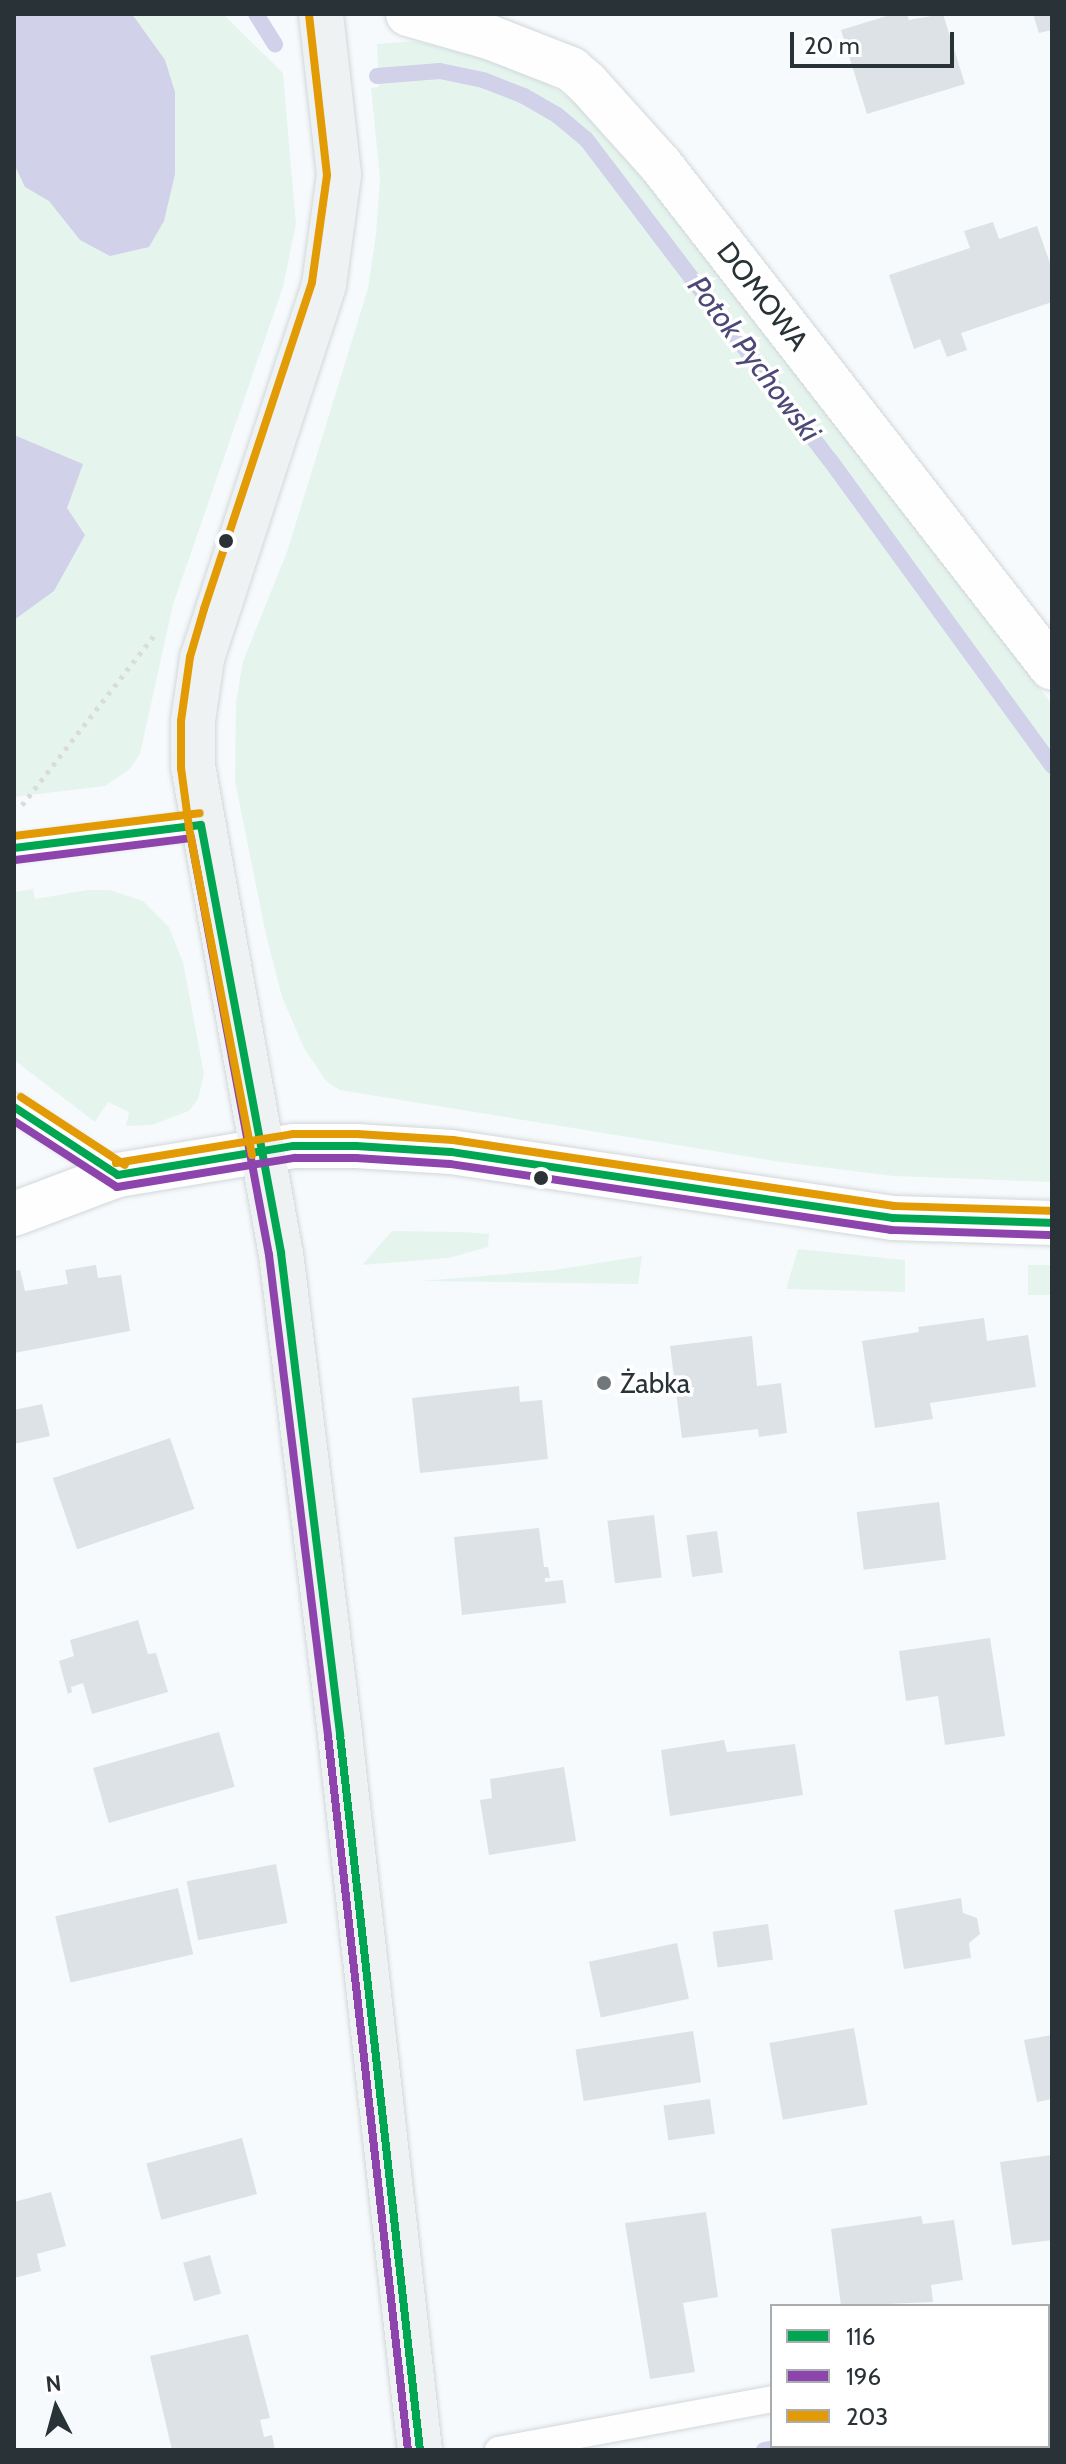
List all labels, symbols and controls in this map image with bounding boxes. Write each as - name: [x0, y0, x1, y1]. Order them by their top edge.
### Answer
- scale bar: [794, 16, 958, 66]
- text: 20 m: [804, 31, 860, 60]
- street label: DOMOWA: [710, 235, 816, 357]
- water label: Potok Pychowski: [680, 269, 828, 449]
- unlabelled marker: [218, 533, 234, 549]
- unlabelled marker: [533, 1170, 549, 1186]
- place label: Żabka: [620, 1366, 690, 1400]
- marker: Żabka: [595, 1374, 613, 1392]
- legend: [770, 2304, 1050, 2448]
- text: 116: [846, 2322, 875, 2351]
- text: 196: [846, 2362, 881, 2391]
- north arrow: [16, 2368, 96, 2448]
- text: N: [44, 2369, 63, 2398]
- text: 203: [846, 2402, 888, 2431]

